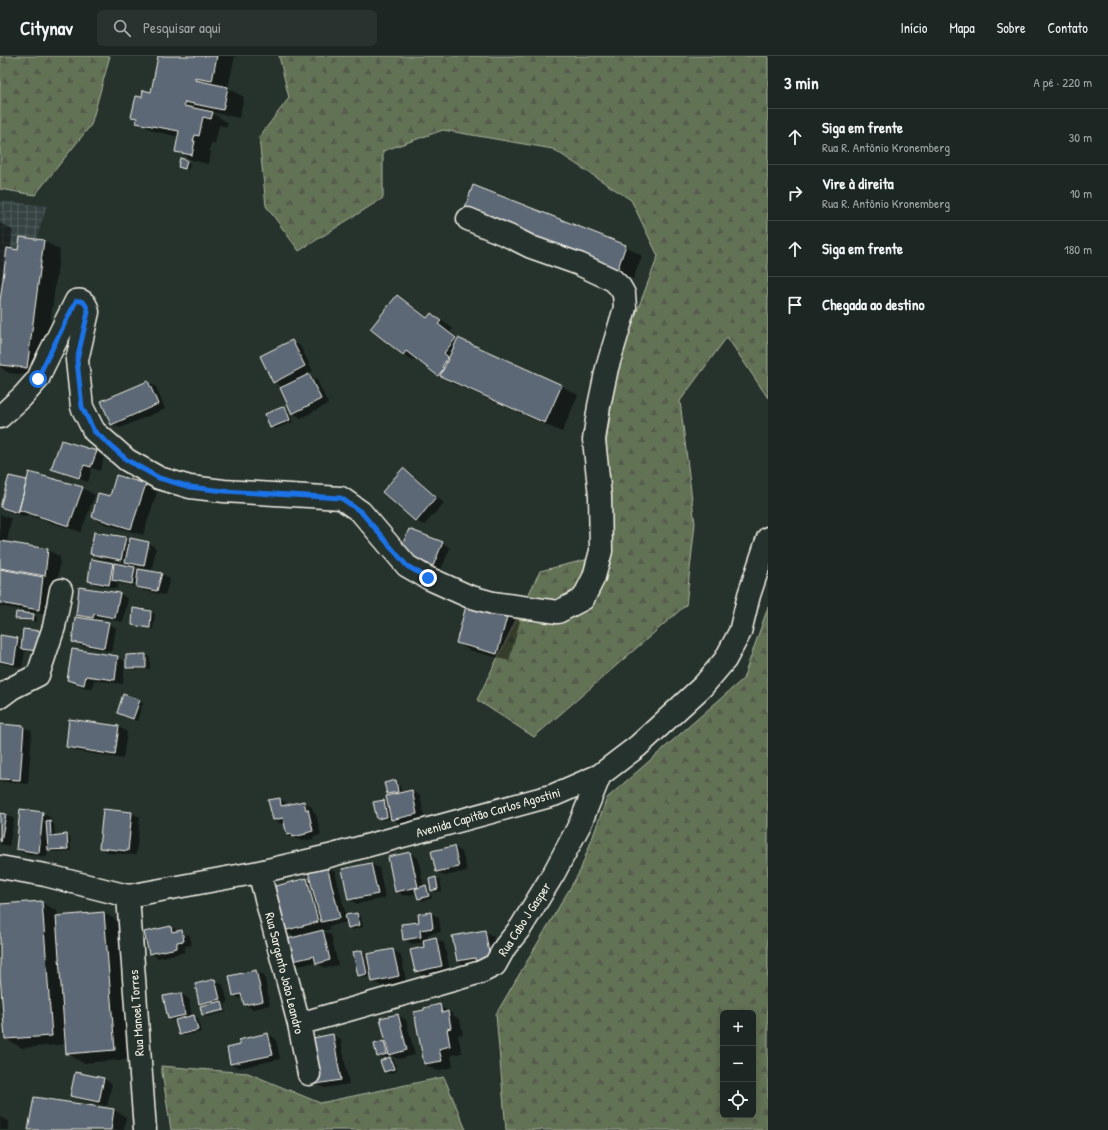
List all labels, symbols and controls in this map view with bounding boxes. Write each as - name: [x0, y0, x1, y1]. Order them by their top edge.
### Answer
- search box: [97, 10, 377, 46]
- text: Citynav: [20, 15, 73, 41]
- icon: search: [111, 17, 133, 39]
- text: Pesquisar aqui: [143, 17, 221, 38]
- text: Início: [901, 18, 927, 37]
- text: Mapa: [949, 18, 975, 37]
- text: Sobre: [997, 18, 1026, 37]
- text: Contato: [1048, 18, 1088, 37]
- text: 3 min: [784, 71, 819, 94]
- text: A pé · 220 m: [1034, 73, 1092, 91]
- text: Siga em frente: [822, 117, 903, 138]
- icon: ahead: [784, 126, 806, 148]
- text: 30 m: [1069, 128, 1092, 146]
- text: Rua R. Antônio Kronemberg: [822, 138, 950, 156]
- text: Vire à direita: [822, 173, 894, 194]
- icon: right: [784, 182, 806, 204]
- text: 10 m: [1070, 184, 1092, 202]
- text: Rua R. Antônio Kronemberg: [822, 194, 950, 212]
- icon: ahead: [784, 238, 806, 260]
- text: Siga em frente: [822, 238, 903, 259]
- text: 180 m: [1064, 240, 1092, 258]
- icon: arrive: [784, 294, 806, 316]
- text: Chegada ao destino: [822, 294, 925, 315]
- route start: [29, 370, 47, 388]
- route end: [419, 569, 437, 587]
- street label: Avenida Capitão Carlos Agostini: [414, 783, 562, 841]
- street label: Rua Cabo J Gasper: [493, 879, 555, 959]
- street label: Rua Sargento João Leandro: [261, 910, 309, 1036]
- street label: Rua Manoel Torres: [124, 969, 148, 1057]
- map controls: [720, 1010, 756, 1118]
- button: +: [720, 1010, 756, 1046]
- button: −: [720, 1046, 756, 1082]
- button: locate: [720, 1082, 756, 1118]

